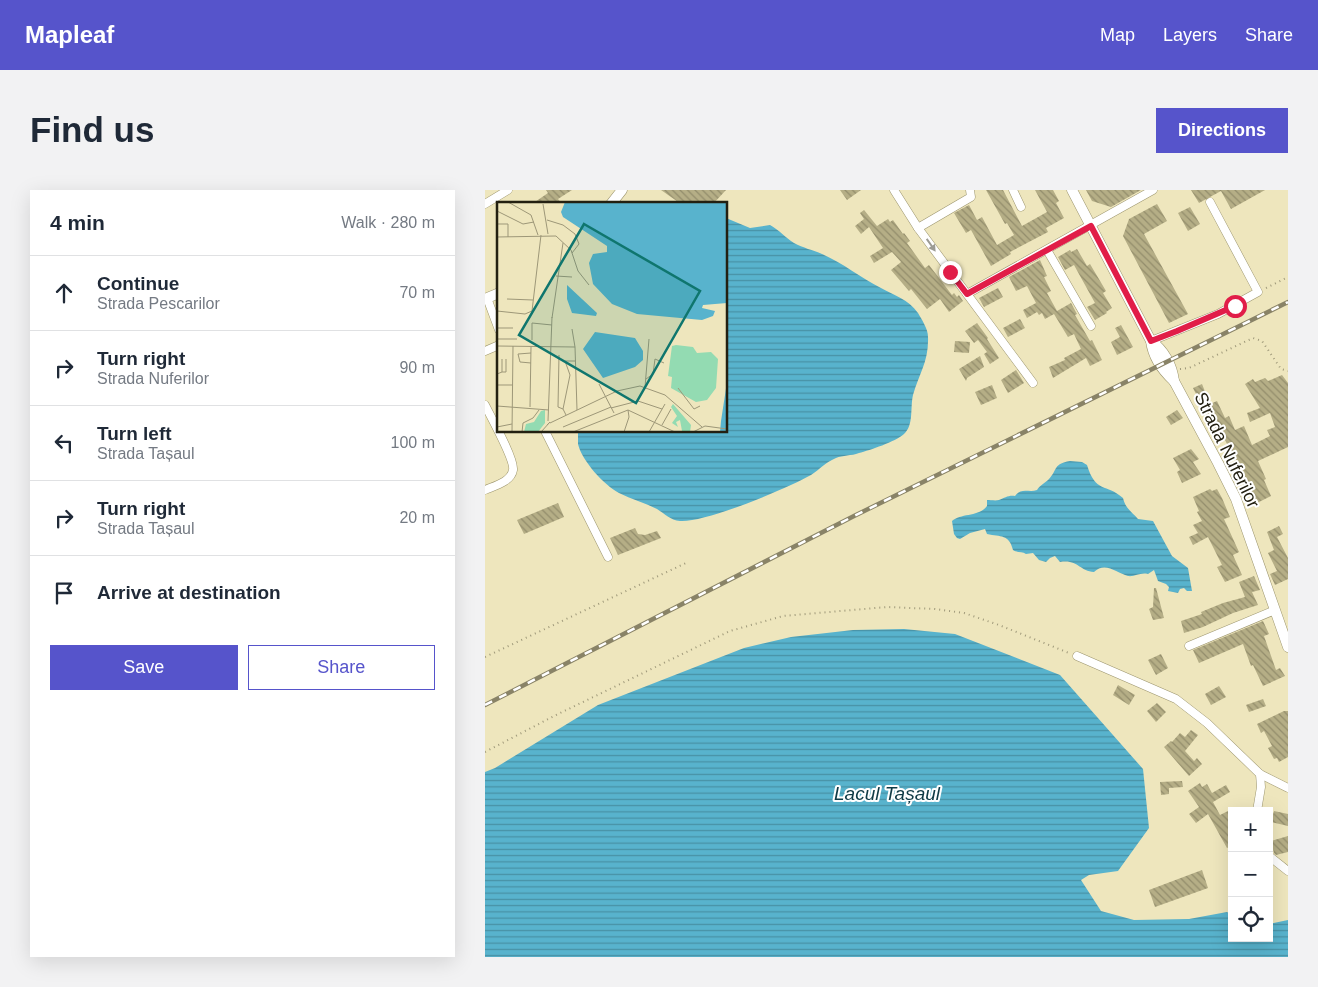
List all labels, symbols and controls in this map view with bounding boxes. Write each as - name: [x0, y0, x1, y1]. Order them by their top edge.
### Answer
- text: Mapleaf: [25, 21, 114, 48]
- text: Map: [1100, 25, 1135, 45]
- text: Layers: [1163, 25, 1217, 45]
- text: Share: [1245, 25, 1293, 45]
- button: Directions: [1156, 108, 1288, 153]
- text: Find us: [30, 110, 154, 149]
- inset map: [497, 202, 727, 432]
- text: 4 min: [50, 211, 105, 234]
- text: Walk · 280 m: [341, 214, 435, 231]
- one-way arrow: [925, 238, 936, 251]
- route end: [939, 261, 962, 284]
- text: Continue: [97, 273, 179, 294]
- icon: ahead: [50, 279, 78, 307]
- text: 70 m: [399, 284, 435, 301]
- text: Strada Pescarilor: [97, 295, 220, 312]
- route start: [1224, 295, 1247, 318]
- text: Turn right: [97, 348, 185, 369]
- icon: right: [50, 354, 78, 382]
- text: 90 m: [399, 359, 435, 376]
- text: Strada Nuferilor: [97, 370, 209, 387]
- street label: Strada Nuferilor: [1190, 389, 1264, 511]
- text: Turn left: [97, 423, 172, 444]
- icon: left: [50, 429, 78, 457]
- text: 100 m: [391, 434, 435, 451]
- text: Strada Tașaul: [97, 445, 195, 462]
- text: Turn right: [97, 498, 185, 519]
- icon: right: [50, 504, 78, 532]
- text: 20 m: [399, 509, 435, 526]
- text: Strada Tașaul: [97, 520, 195, 537]
- icon: arrive: [50, 579, 78, 607]
- text: Arrive at destination: [97, 582, 281, 603]
- button: Save: [50, 645, 238, 690]
- button: Share: [248, 645, 435, 690]
- water label: Lacul Tașaul: [834, 783, 941, 804]
- map controls: [1228, 807, 1273, 942]
- button: +: [1228, 807, 1273, 852]
- button: −: [1228, 852, 1273, 897]
- button: locate: [1228, 897, 1273, 942]

